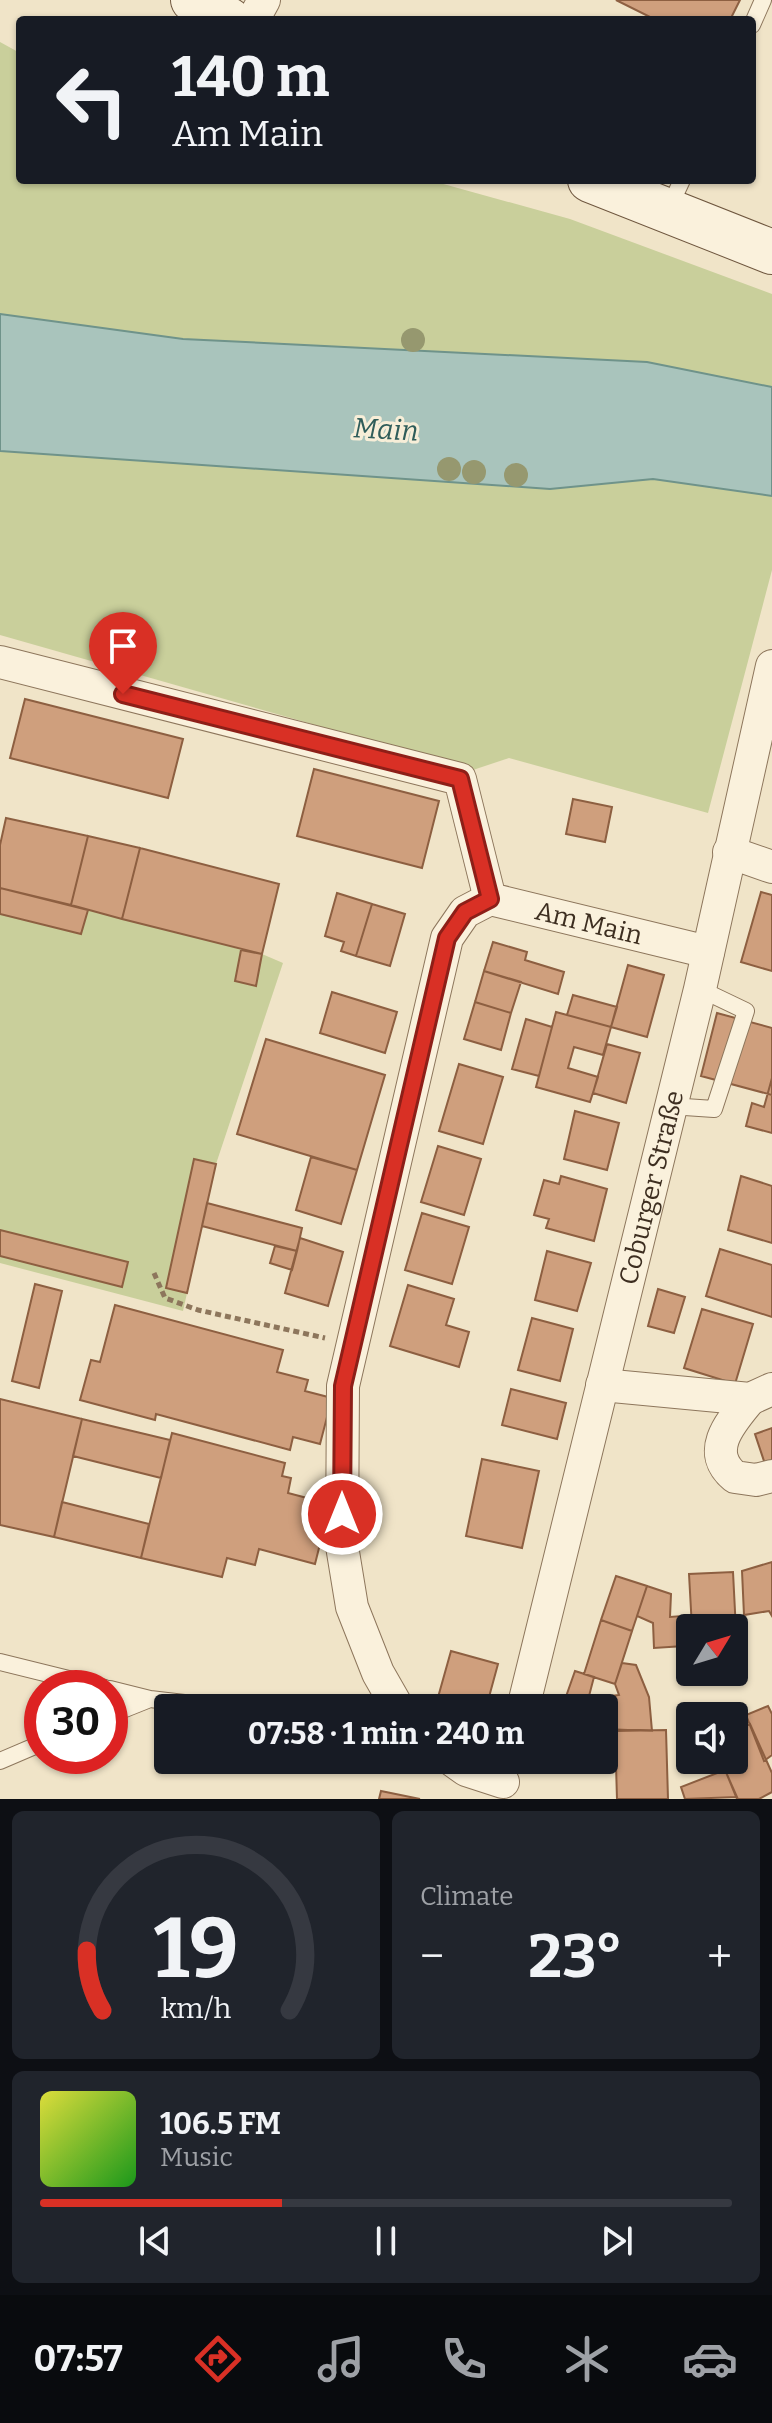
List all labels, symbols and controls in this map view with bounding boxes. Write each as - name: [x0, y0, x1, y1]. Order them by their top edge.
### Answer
- text: 140 m: [172, 44, 329, 111]
- icon: left: [40, 48, 144, 152]
- text: Am Main: [172, 112, 323, 156]
- water label: Main: [353, 411, 419, 448]
- pin: [89, 612, 157, 694]
- icon: arrive: [101, 624, 145, 668]
- street label: Am Main: [532, 896, 646, 952]
- street label: Coburger Straße: [613, 1087, 690, 1288]
- position arrow: [300, 1472, 384, 1556]
- north arrow: [676, 1614, 748, 1686]
- map controls: [676, 1614, 748, 1774]
- speed limit sign: 30: [24, 1670, 128, 1774]
- button: sound: [676, 1702, 748, 1774]
- text: 07:58 · 1 min · 240 m: [248, 1716, 524, 1752]
- text: Climate: [420, 1881, 514, 1912]
- text: 19: [153, 1899, 239, 1999]
- text: 23°: [528, 1921, 623, 1993]
- text: −: [420, 1930, 444, 1983]
- text: +: [707, 1930, 732, 1983]
- text: km/h: [161, 1991, 232, 2026]
- text: 106.5 FM: [160, 2106, 281, 2142]
- text: Music: [160, 2142, 233, 2173]
- icon: previous: [133, 2219, 177, 2263]
- icon: pause: [364, 2219, 408, 2263]
- icon: next: [595, 2219, 639, 2263]
- icon: directions: [190, 2331, 246, 2387]
- icon: music: [313, 2331, 369, 2387]
- icon: phone: [436, 2331, 492, 2387]
- icon: climate: [559, 2331, 615, 2387]
- icon: car: [682, 2331, 738, 2387]
- text: 07:57: [34, 2337, 123, 2381]

